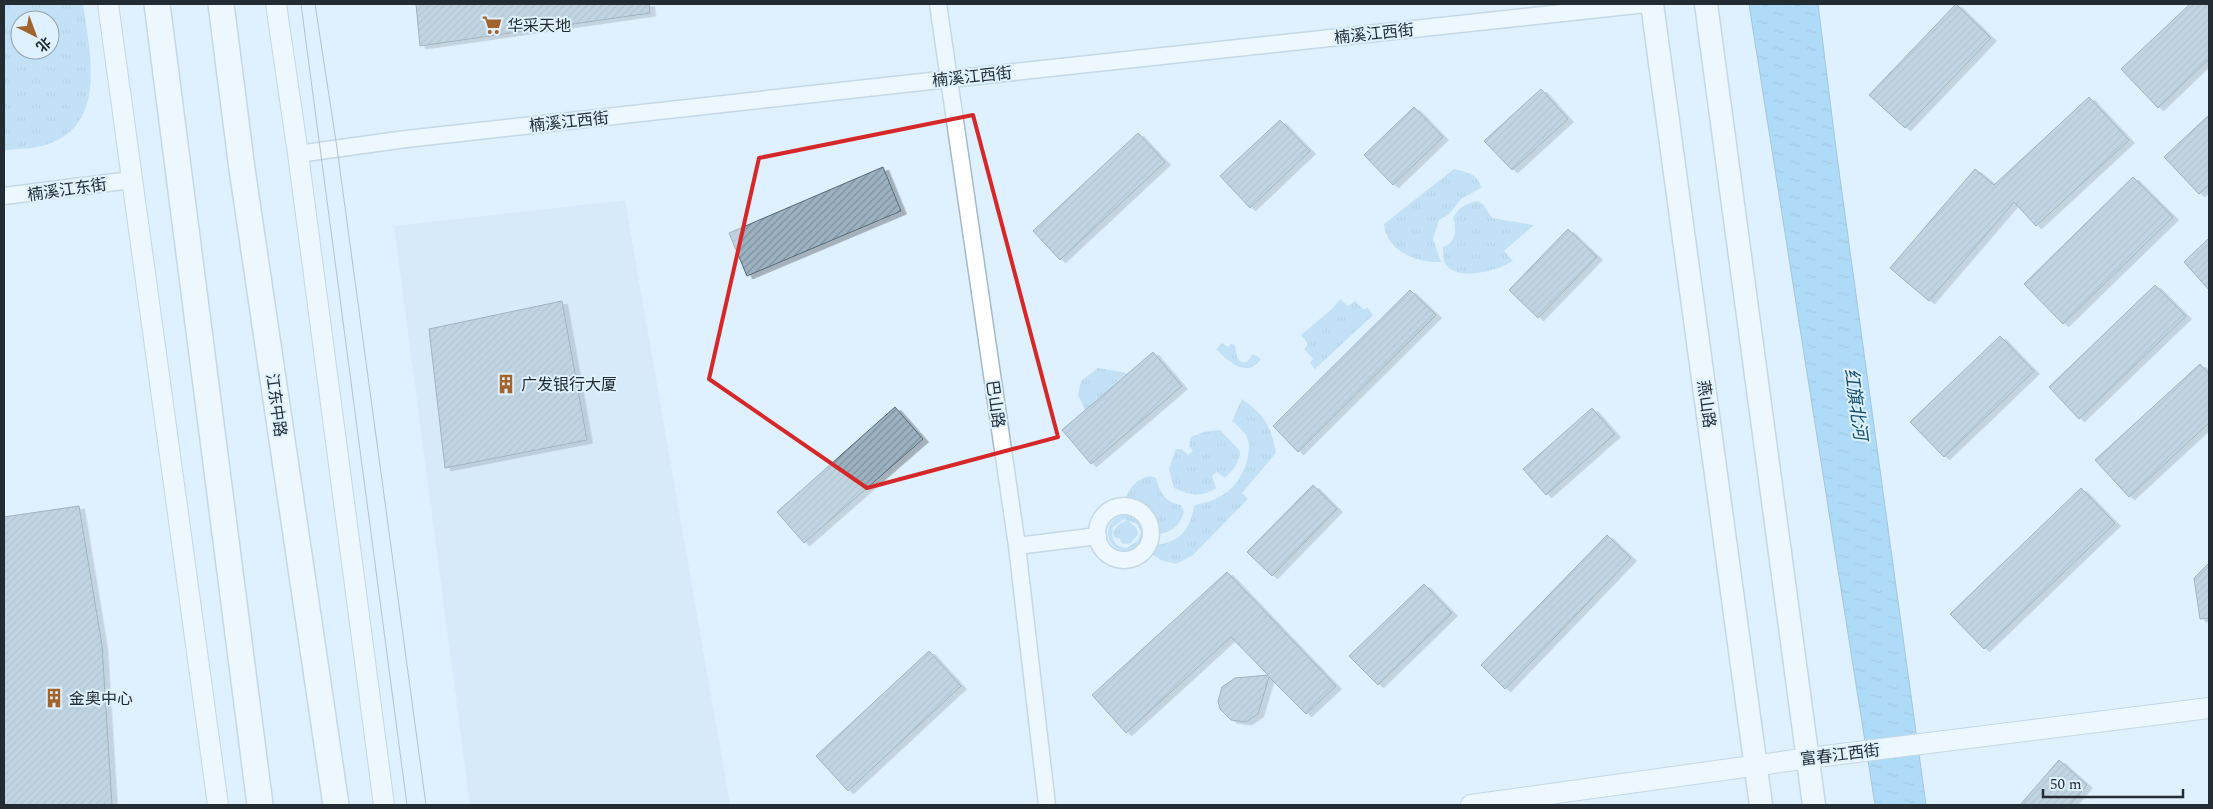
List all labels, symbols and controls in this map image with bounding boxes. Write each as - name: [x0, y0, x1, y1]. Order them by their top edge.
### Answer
- north arrow: [10, 10, 60, 60]
- supermarket icon: 华采天地: [481, 14, 503, 36]
- place label: 华采天地: [507, 14, 571, 38]
- street label: 楠溪江西街: [1333, 18, 1415, 50]
- text: 北: [31, 32, 56, 57]
- street label: 楠溪江西街: [931, 61, 1013, 93]
- street label: 楠溪江西街: [528, 106, 610, 138]
- street label: 楠溪江东街: [26, 173, 108, 207]
- water label: 红旗北河: [1837, 367, 1874, 445]
- street label: 江东中路: [260, 372, 292, 439]
- building icon: 广发银行大厦: [495, 373, 517, 395]
- place label: 广发银行大厦: [521, 373, 617, 397]
- street label: 巴山路: [980, 379, 1010, 430]
- street label: 燕山路: [1691, 379, 1721, 430]
- building icon: 金奥中心: [43, 687, 65, 709]
- place label: 金奥中心: [69, 687, 133, 711]
- street label: 富春江西街: [1799, 738, 1881, 772]
- scale bar: [2043, 766, 2183, 798]
- text: 50 m: [2050, 773, 2082, 796]

